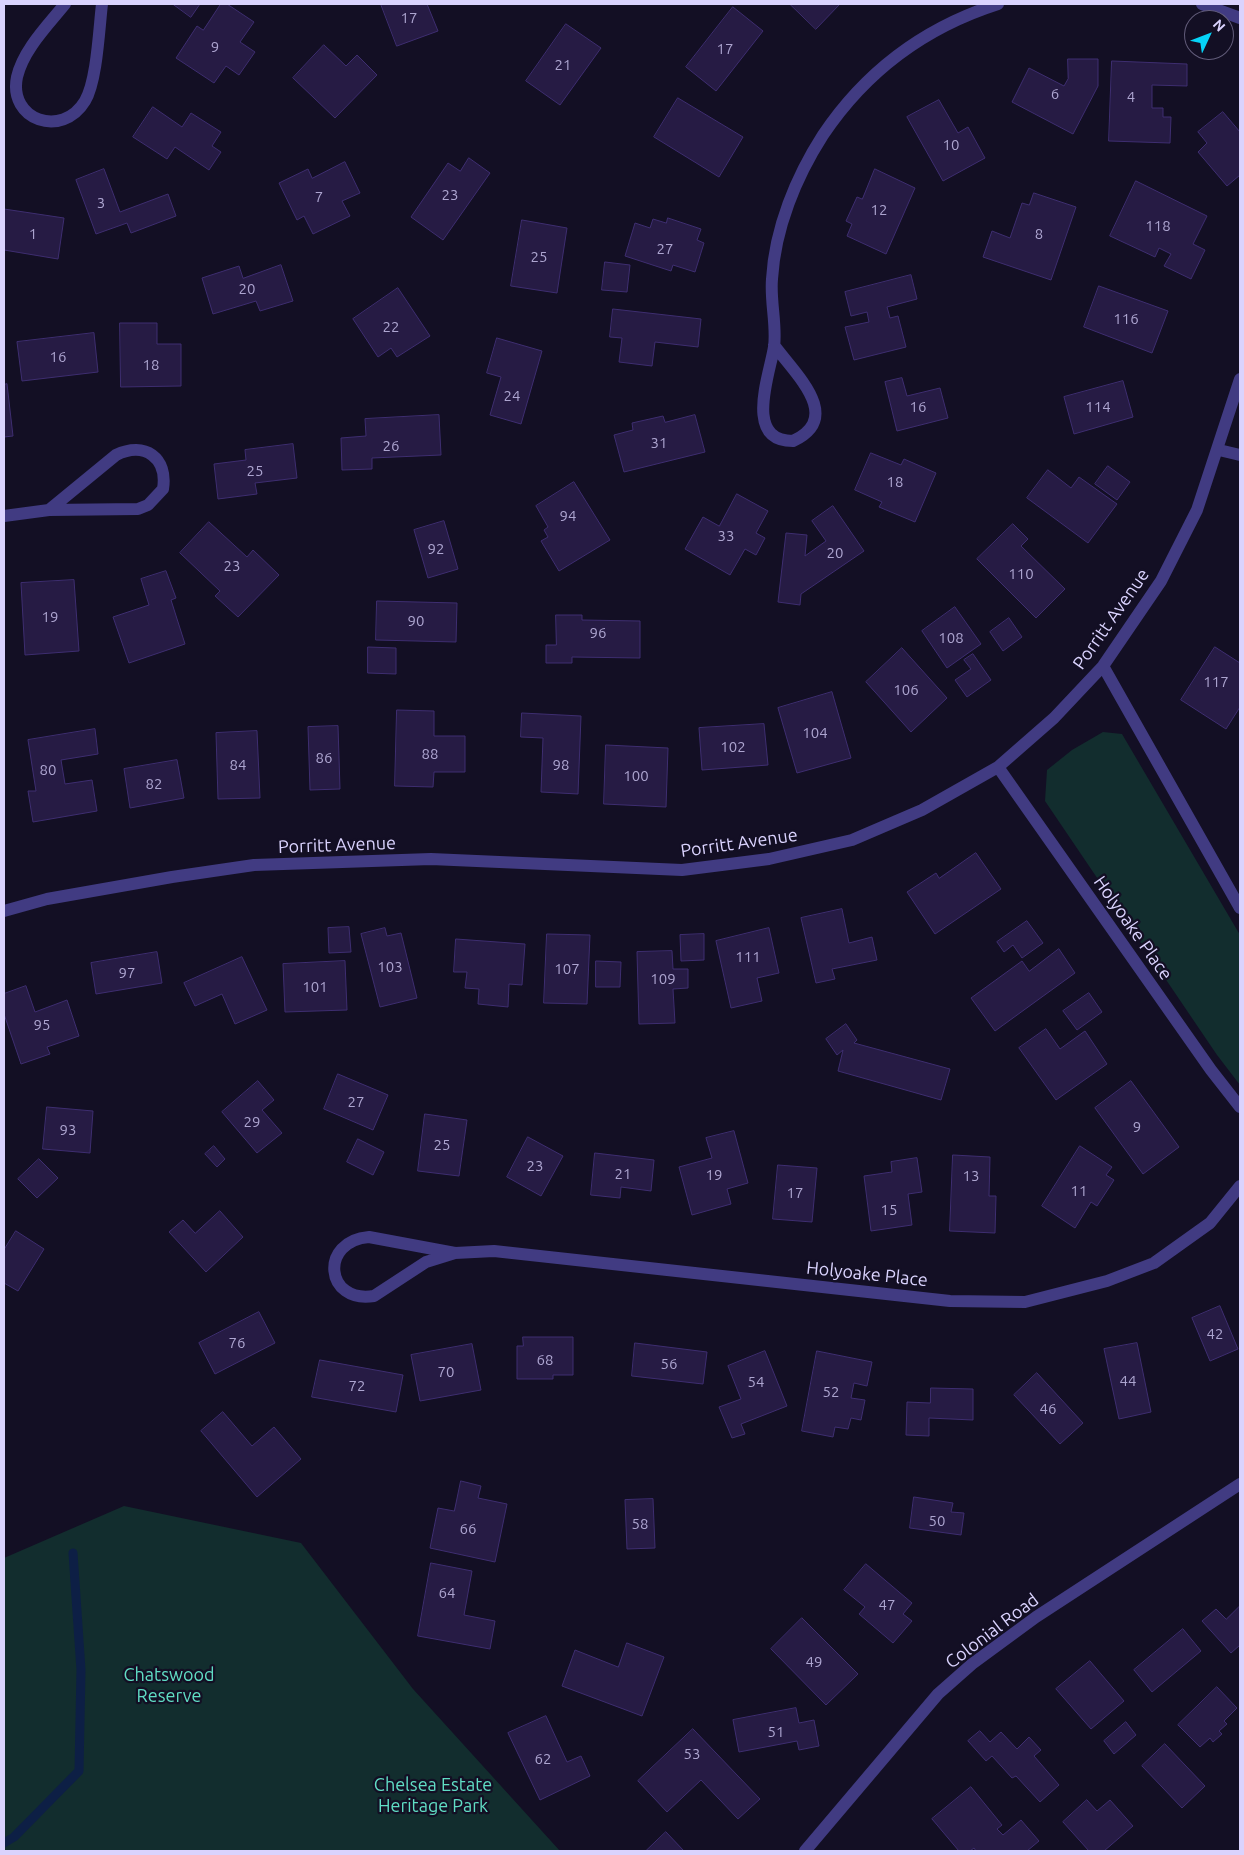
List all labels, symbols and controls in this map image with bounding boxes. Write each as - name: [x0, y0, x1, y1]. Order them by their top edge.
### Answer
- house number: 17: [401, 9, 417, 27]
- north arrow: [1184, 10, 1234, 60]
- text: N: [1210, 16, 1229, 35]
- house number: 9: [211, 38, 219, 56]
- house number: 17: [717, 40, 733, 58]
- house number: 21: [555, 56, 571, 74]
- house number: 6: [1051, 85, 1059, 103]
- house number: 4: [1127, 88, 1135, 106]
- house number: 10: [943, 136, 959, 154]
- house number: 23: [442, 186, 458, 204]
- house number: 7: [315, 188, 323, 206]
- house number: 3: [97, 194, 105, 212]
- house number: 12: [871, 201, 887, 219]
- house number: 118: [1145, 217, 1171, 235]
- house number: 1: [29, 225, 37, 243]
- house number: 8: [1035, 225, 1043, 243]
- house number: 27: [657, 240, 673, 258]
- house number: 25: [531, 248, 547, 266]
- house number: 20: [239, 280, 255, 298]
- house number: 116: [1113, 310, 1139, 328]
- house number: 22: [383, 318, 399, 336]
- house number: 16: [50, 348, 66, 366]
- house number: 18: [143, 356, 159, 374]
- house number: 24: [504, 387, 520, 405]
- house number: 16: [910, 398, 926, 416]
- house number: 114: [1085, 398, 1111, 416]
- house number: 31: [651, 434, 667, 452]
- house number: 26: [383, 437, 399, 455]
- house number: 25: [247, 462, 263, 480]
- house number: 18: [887, 473, 903, 491]
- house number: 94: [560, 507, 576, 525]
- house number: 33: [718, 527, 734, 545]
- house number: 92: [428, 540, 444, 558]
- house number: 20: [827, 544, 843, 562]
- house number: 23: [224, 557, 240, 575]
- street label: Porritt Avenue: [1068, 564, 1154, 674]
- house number: 110: [1008, 565, 1034, 583]
- house number: 19: [42, 608, 58, 626]
- house number: 90: [408, 612, 424, 630]
- house number: 96: [590, 624, 606, 642]
- house number: 108: [938, 629, 964, 647]
- house number: 117: [1203, 673, 1229, 691]
- house number: 106: [893, 681, 919, 699]
- house number: 104: [802, 724, 828, 742]
- house number: 102: [720, 738, 746, 756]
- house number: 88: [422, 745, 438, 763]
- house number: 86: [316, 749, 332, 767]
- house number: 84: [230, 756, 246, 774]
- house number: 98: [553, 756, 569, 774]
- house number: 80: [40, 761, 56, 779]
- house number: 100: [623, 767, 649, 785]
- house number: 82: [146, 775, 162, 793]
- street label: Porritt Avenue: [679, 824, 799, 862]
- street label: Porritt Avenue: [278, 832, 396, 858]
- street label: Holyoake Place: [1089, 872, 1177, 984]
- house number: 111: [735, 948, 761, 966]
- house number: 103: [377, 958, 403, 976]
- house number: 107: [554, 960, 580, 978]
- house number: 97: [119, 964, 135, 982]
- house number: 109: [650, 970, 676, 988]
- house number: 101: [302, 978, 328, 996]
- house number: 95: [34, 1016, 50, 1034]
- house number: 27: [348, 1093, 364, 1111]
- house number: 29: [244, 1113, 260, 1131]
- house number: 9: [1133, 1118, 1141, 1136]
- house number: 93: [60, 1121, 76, 1139]
- house number: 25: [434, 1136, 450, 1154]
- house number: 23: [527, 1157, 543, 1175]
- house number: 21: [615, 1165, 631, 1183]
- house number: 19: [706, 1166, 722, 1184]
- house number: 13: [963, 1167, 979, 1185]
- house number: 11: [1071, 1182, 1087, 1200]
- house number: 17: [787, 1184, 803, 1202]
- house number: 15: [881, 1201, 897, 1219]
- street label: Holyoake Place: [805, 1257, 929, 1291]
- house number: 42: [1207, 1325, 1223, 1343]
- house number: 76: [229, 1334, 245, 1352]
- house number: 68: [537, 1351, 553, 1369]
- house number: 56: [661, 1355, 677, 1373]
- house number: 70: [438, 1363, 454, 1381]
- house number: 44: [1120, 1372, 1136, 1390]
- house number: 54: [748, 1373, 764, 1391]
- house number: 72: [349, 1377, 365, 1395]
- house number: 52: [823, 1383, 839, 1401]
- house number: 46: [1040, 1400, 1056, 1418]
- house number: 50: [929, 1512, 945, 1530]
- house number: 58: [632, 1515, 648, 1533]
- house number: 66: [460, 1520, 476, 1538]
- house number: 64: [439, 1584, 455, 1602]
- street label: Colonial Road: [941, 1589, 1043, 1673]
- house number: 47: [879, 1596, 895, 1614]
- house number: 49: [806, 1653, 822, 1671]
- park label: Chatswood Reserve: [124, 1664, 214, 1706]
- house number: 51: [768, 1723, 784, 1741]
- house number: 53: [684, 1745, 700, 1763]
- house number: 62: [535, 1750, 551, 1768]
- park label: Chelsea Estate Heritage Park: [374, 1774, 492, 1816]

